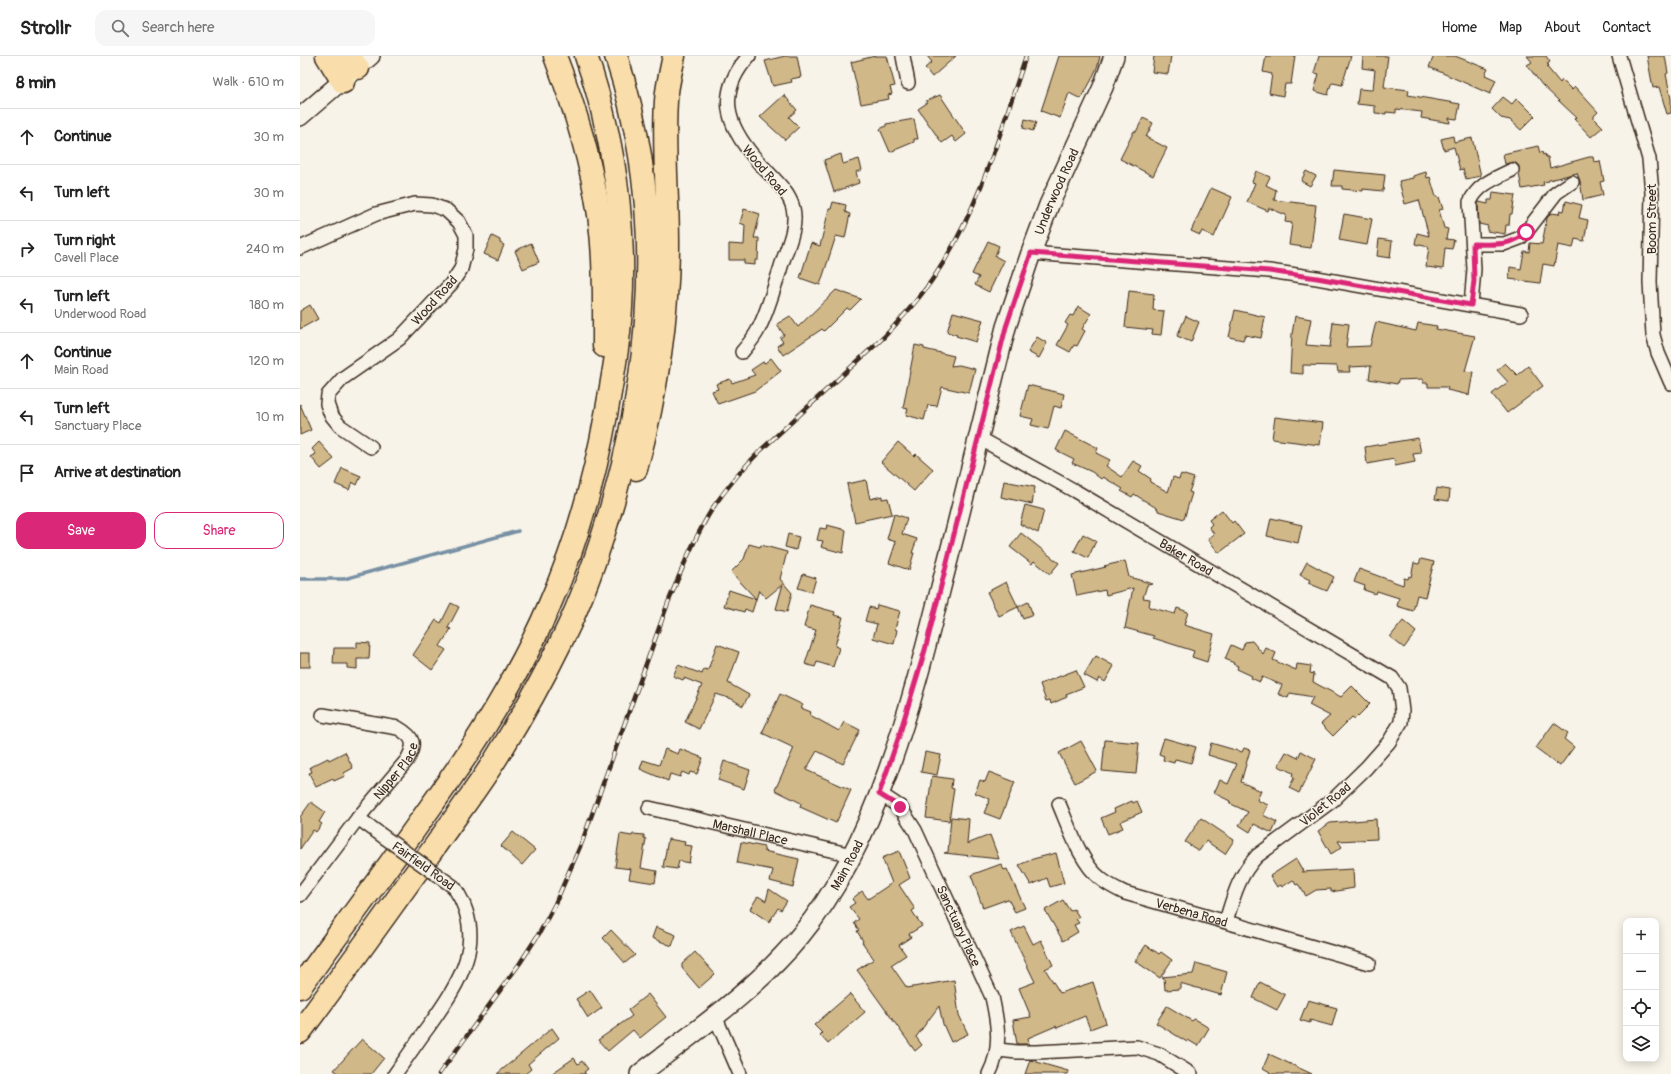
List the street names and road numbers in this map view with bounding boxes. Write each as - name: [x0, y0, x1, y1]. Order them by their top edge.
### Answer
- street label: Wood Road: [738, 142, 790, 199]
- street label: Underwood Road: [1032, 146, 1083, 237]
- street label: Boom Street: [1644, 183, 1660, 254]
- street label: Wood Road: [408, 273, 461, 329]
- street label: Baker Road: [1156, 536, 1216, 580]
- street label: Nipper Place: [370, 742, 422, 803]
- street label: Violet Road: [1297, 779, 1355, 830]
- street label: Marshall Place: [711, 816, 790, 849]
- street label: Fairfield Road: [389, 838, 458, 894]
- street label: Main Road: [827, 838, 867, 894]
- street label: Sanctuary Place: [933, 883, 984, 970]
- street label: Verbena Road: [1153, 895, 1229, 931]

